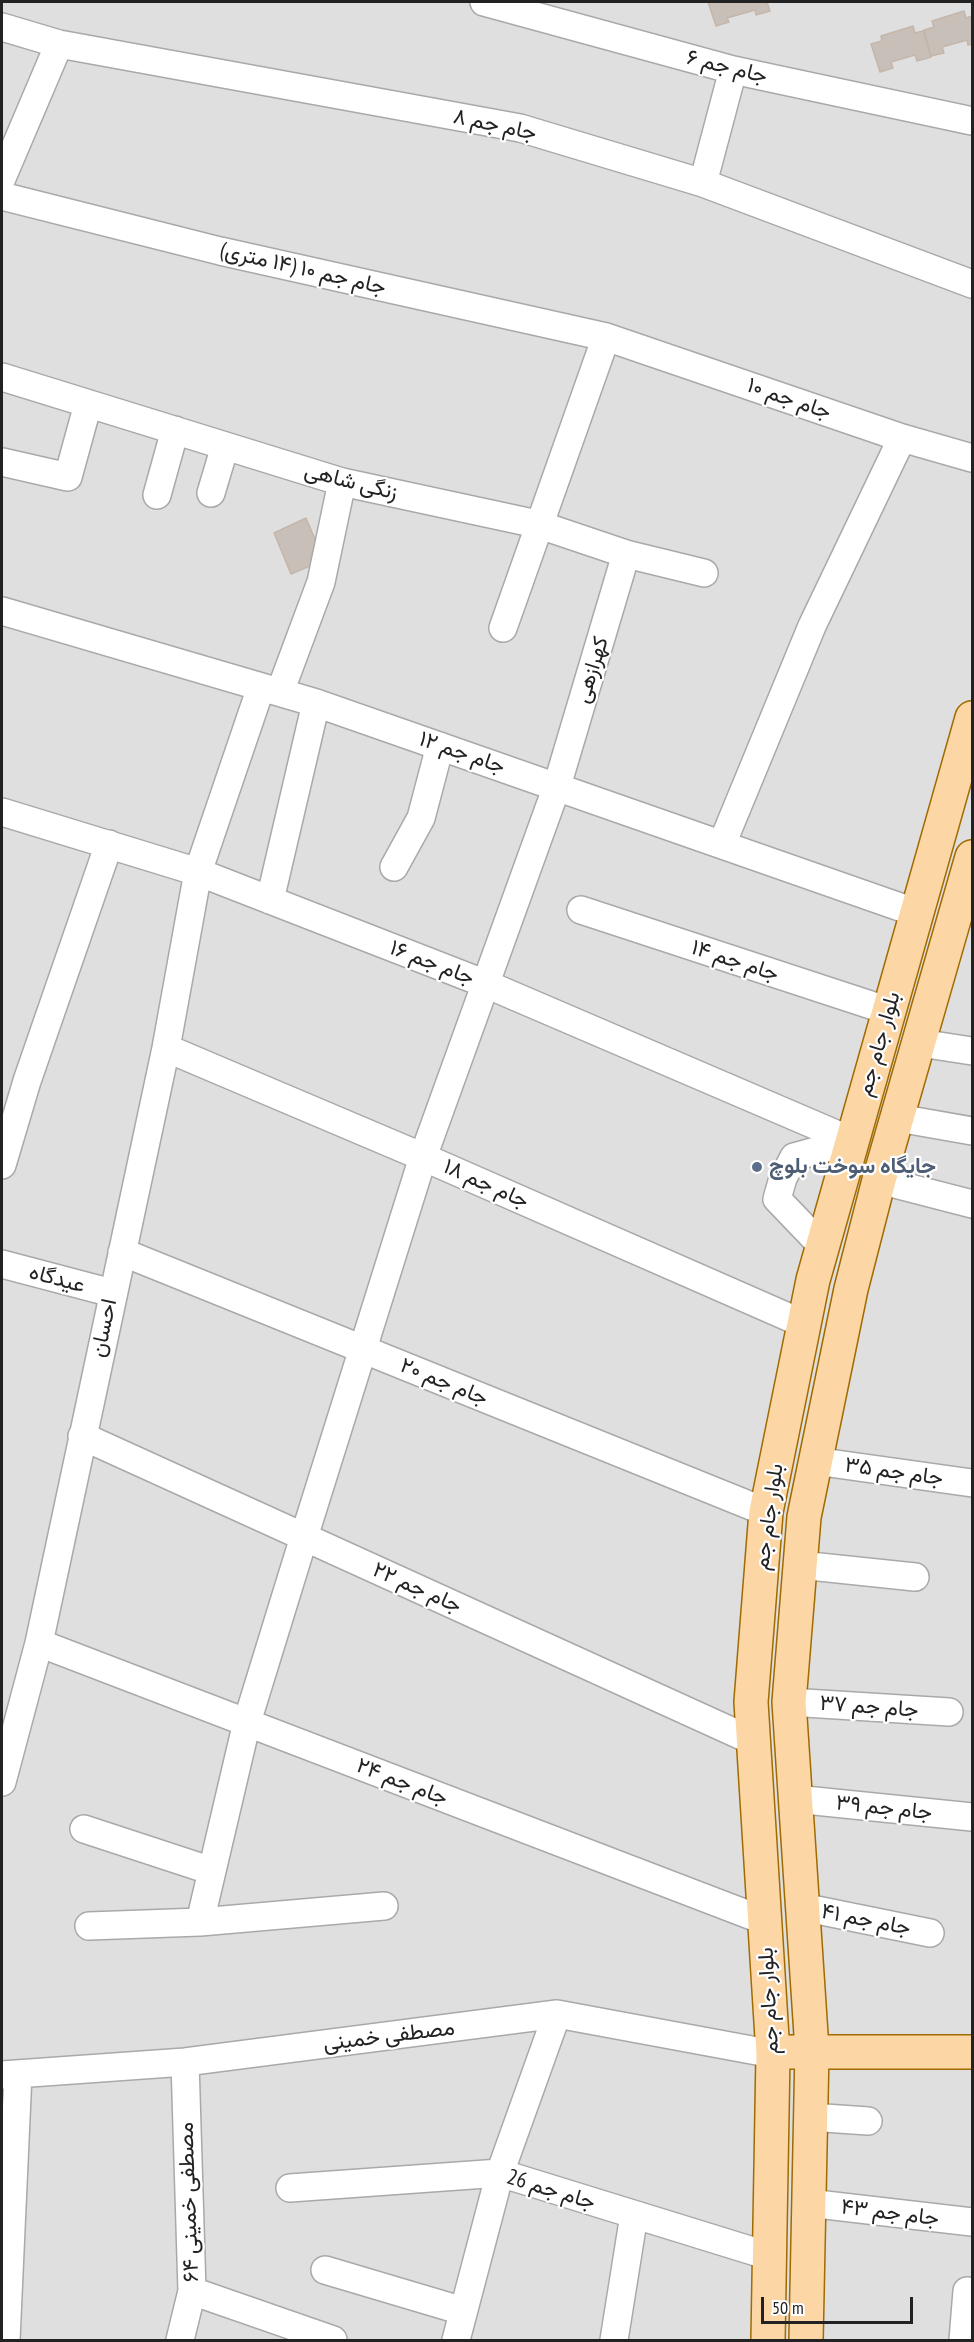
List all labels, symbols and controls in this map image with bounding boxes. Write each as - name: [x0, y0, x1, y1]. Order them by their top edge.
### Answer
- street label: جام جم ۶: [684, 44, 770, 90]
- street label: جام جم ۸: [451, 103, 539, 147]
- street label: جام جم ۱۰ (۱۴ متری): [218, 237, 388, 301]
- street label: جام جم ۱۰: [743, 372, 835, 426]
- street label: زنگی شاهی: [302, 458, 400, 506]
- street label: کهرازهی: [569, 634, 615, 706]
- street label: جام جم ۱۲: [415, 726, 509, 780]
- street label: جام جم ۱۴: [688, 934, 782, 988]
- street label: جام جم ۱۶: [386, 935, 478, 991]
- street label: بلوار جام جم: [851, 989, 907, 1099]
- street label: جام جم ۱۸: [439, 1153, 533, 1215]
- place label: جایگاه سوخت بلوچ: [769, 1154, 936, 1180]
- marker: جایگاه سوخت بلوچ: [750, 1160, 764, 1174]
- street label: عیدگاه: [26, 1259, 88, 1299]
- street label: احسان: [85, 1296, 123, 1360]
- street label: جام جم ۲۰: [396, 1352, 492, 1412]
- street label: جام جم ۳۵: [843, 1452, 945, 1492]
- street label: بلوار جام جم: [748, 1462, 790, 1572]
- street label: جام جم ۲۲: [368, 1557, 466, 1619]
- street label: جام جم ۳۷: [819, 1690, 919, 1724]
- street label: جام جم ۲۴: [353, 1753, 451, 1811]
- street label: جام جم ۳۹: [835, 1790, 933, 1826]
- street label: جام جم ۴۱: [819, 1898, 913, 1942]
- street label: بلوار جام جم: [753, 1947, 785, 2055]
- street label: مصطفی خمینی: [322, 2015, 456, 2057]
- street label: مصطفی خمینی ۶۴: [173, 2121, 205, 2283]
- street label: جام جم 26: [503, 2164, 599, 2216]
- street label: جام جم ۴۳: [839, 2194, 941, 2232]
- scale bar: [764, 2285, 916, 2323]
- text: 50 m: [772, 2296, 804, 2319]

